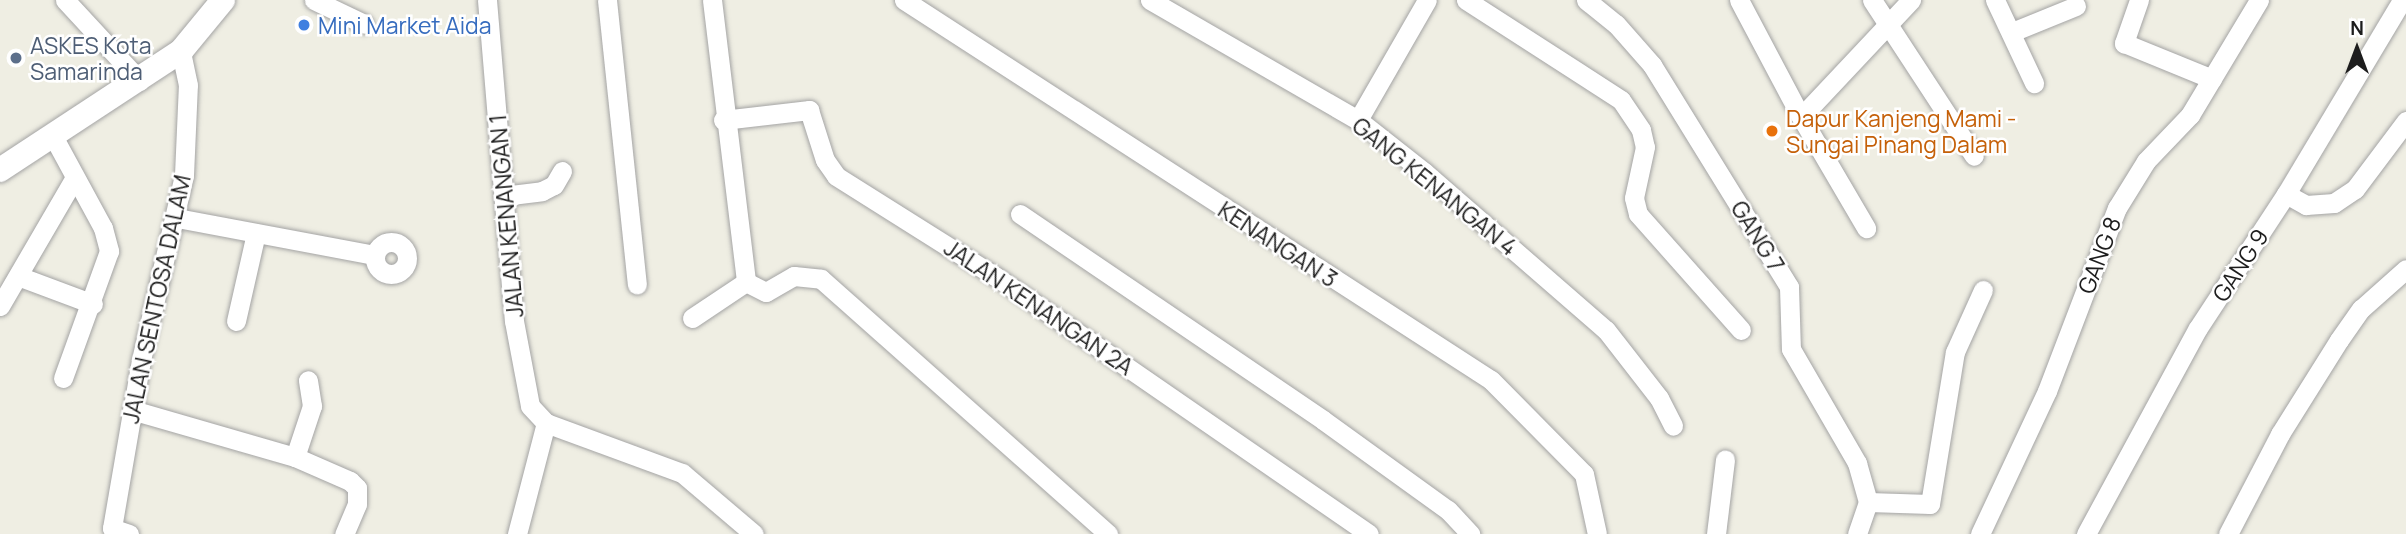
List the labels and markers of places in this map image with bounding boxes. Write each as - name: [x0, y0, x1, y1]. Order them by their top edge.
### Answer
- place label: Mini Market Aida: [318, 11, 492, 39]
- marker: Mini Market Aida: [296, 17, 312, 33]
- place label: ASKES Kota Samarinda: [30, 31, 152, 85]
- marker: ASKES Kota Samarinda: [8, 50, 24, 66]
- place label: Dapur Kanjeng Mami - Sungai Pinang Dalam: [1786, 104, 2016, 158]
- marker: Dapur Kanjeng Mami - Sungai Pinang Dalam: [1764, 123, 1780, 139]

